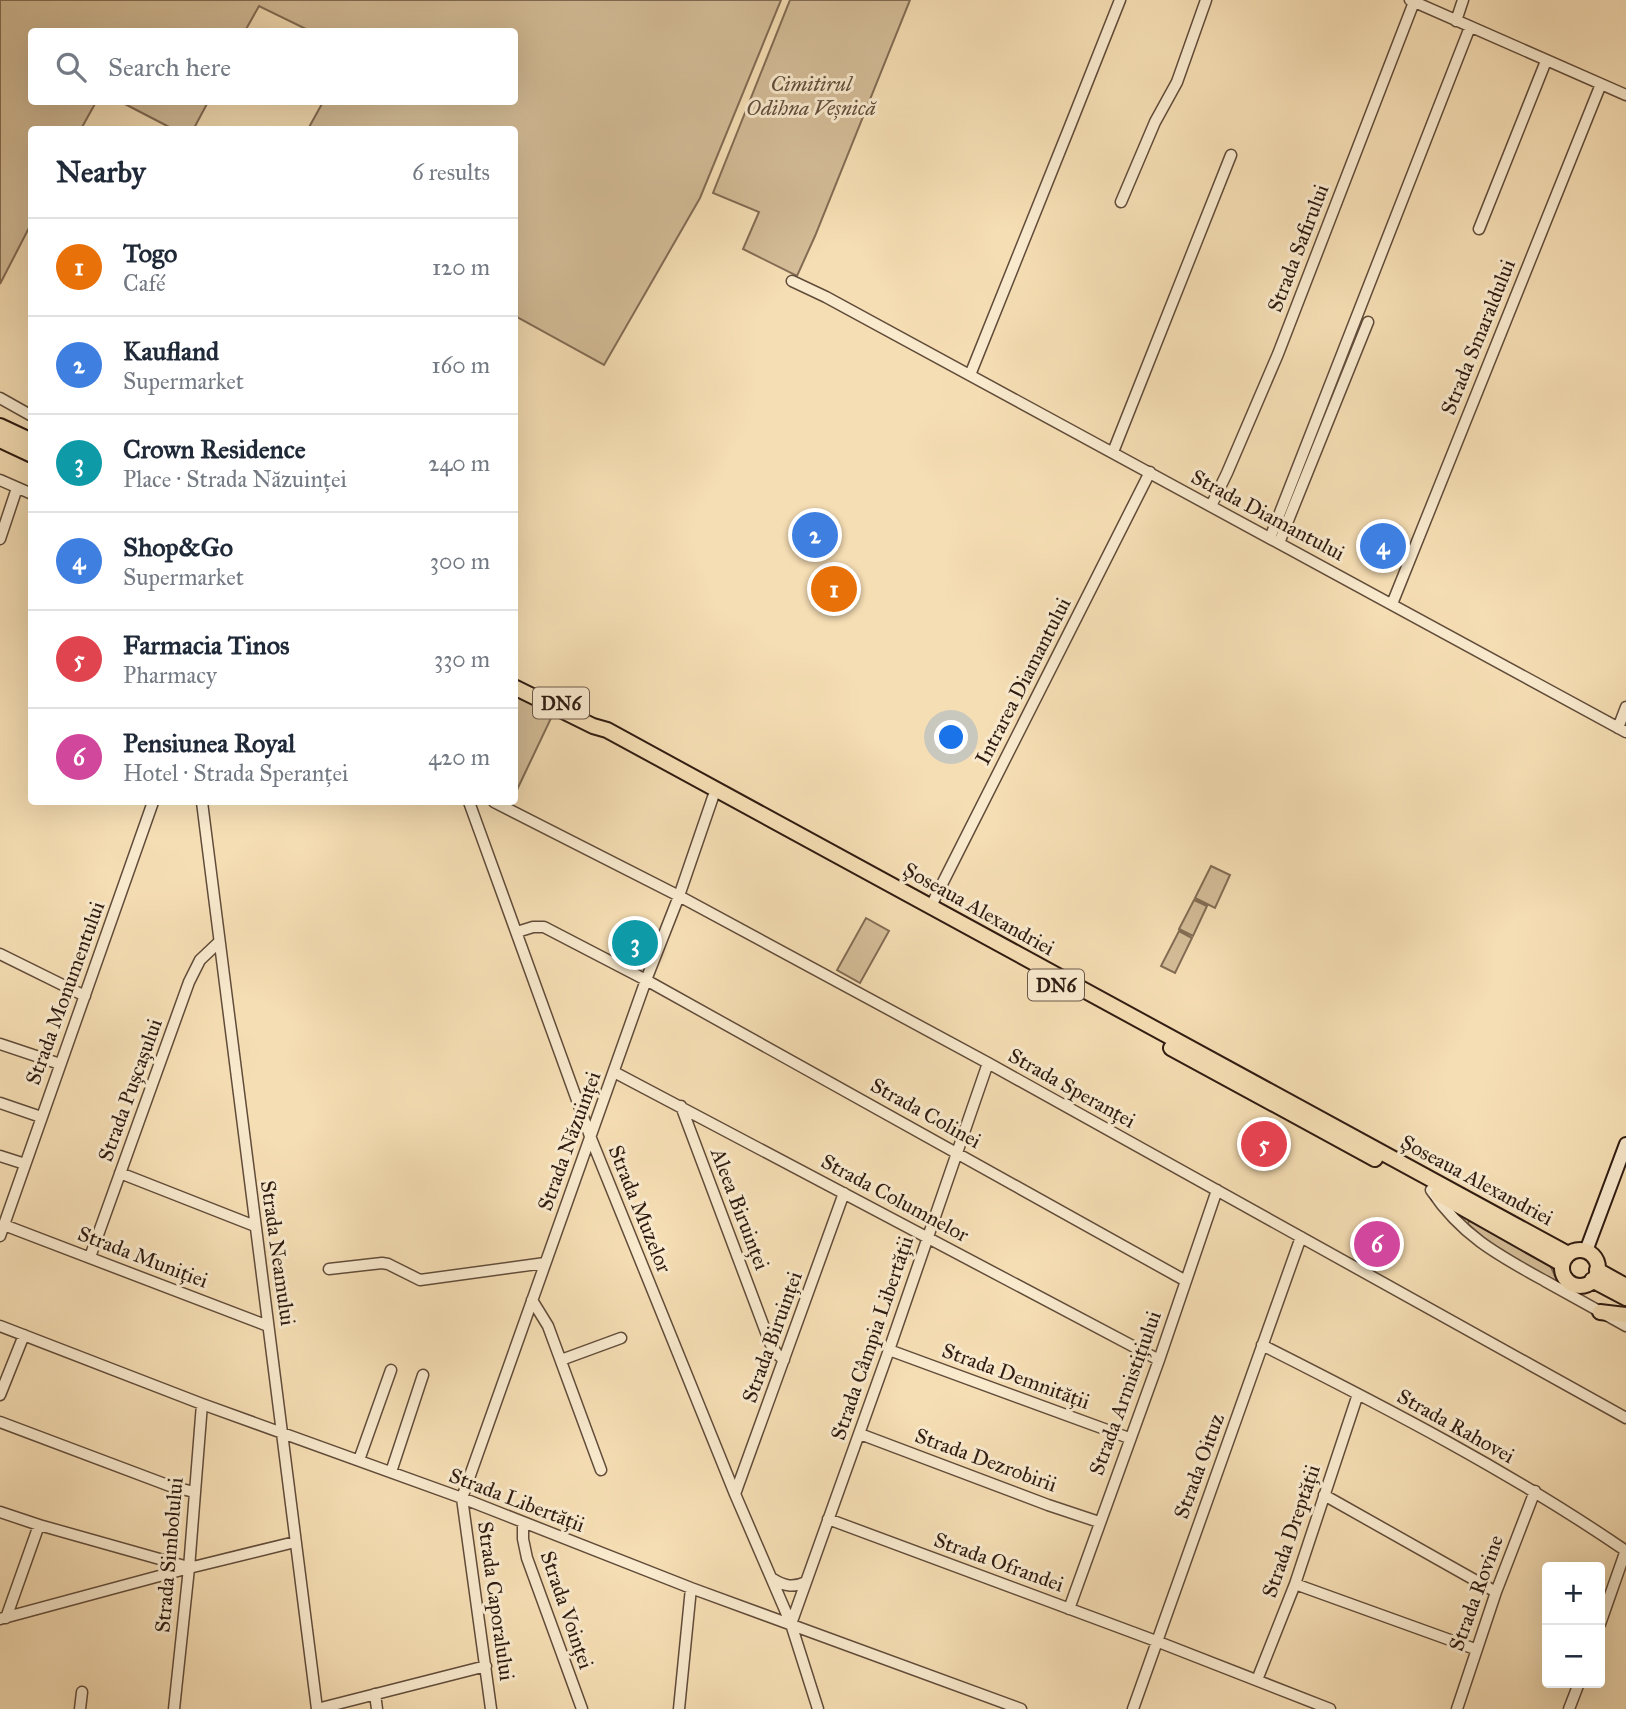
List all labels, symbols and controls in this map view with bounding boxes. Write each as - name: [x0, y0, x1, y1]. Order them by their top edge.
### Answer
- search box: [28, 28, 518, 105]
- icon: search: [52, 48, 90, 86]
- text: Search here: [108, 51, 231, 83]
- park label: Cimitirul Odihna Veșnică: [746, 71, 877, 121]
- text: Nearby: [56, 154, 146, 190]
- text: 6 results: [412, 158, 490, 186]
- street label: Strada Safirului: [1262, 180, 1334, 316]
- text: Togo: [123, 237, 177, 269]
- text: 1: [74, 253, 84, 281]
- text: 120 m: [432, 253, 490, 281]
- street label: Strada Smaraldului: [1435, 255, 1521, 419]
- text: Café: [123, 269, 166, 297]
- text: Kaufland: [123, 335, 219, 367]
- text: 2: [73, 351, 85, 379]
- text: 160 m: [432, 351, 490, 379]
- text: Supermarket: [123, 367, 244, 395]
- text: Crown Residence: [123, 433, 305, 465]
- text: 3: [74, 449, 84, 477]
- text: 240 m: [428, 449, 490, 477]
- street label: Strada Diamantului: [1187, 464, 1350, 567]
- text: Place · Strada Năzuinței: [123, 465, 347, 493]
- pin: 2: [792, 509, 838, 561]
- pin: 4: [1360, 520, 1406, 572]
- text: Shop&Go: [123, 531, 233, 563]
- text: 4: [73, 547, 85, 575]
- text: 300 m: [430, 547, 490, 575]
- text: Supermarket: [123, 563, 244, 591]
- pin: 1: [811, 563, 857, 615]
- street label: Intrarea Diamantului: [970, 593, 1077, 769]
- text: Farmacia Tinos: [123, 629, 289, 661]
- text: 5: [74, 645, 84, 673]
- text: 330 m: [434, 645, 490, 673]
- text: Pharmacy: [123, 661, 217, 689]
- road number: DN6: [533, 688, 589, 718]
- your location: [934, 720, 968, 754]
- text: Pensiunea Royal: [123, 727, 295, 759]
- text: 6: [73, 743, 85, 771]
- text: 420 m: [428, 743, 490, 771]
- text: Hotel · Strada Speranței: [123, 759, 348, 787]
- street label: Șoseaua Alexandriei: [899, 857, 1060, 962]
- street label: Strada Monumentului: [20, 897, 110, 1088]
- pin: 3: [612, 917, 658, 969]
- road number: DN6: [1028, 970, 1084, 1001]
- street label: Strada Pușcașului: [92, 1015, 168, 1165]
- street label: Strada Speranței: [1004, 1042, 1140, 1134]
- street label: Strada Năzuinței: [532, 1067, 606, 1214]
- street label: Strada Colinei: [866, 1072, 986, 1154]
- pin: 5: [1241, 1118, 1287, 1170]
- street label: Șoseaua Alexandriei: [1396, 1129, 1558, 1231]
- street label: Strada Muzelor: [603, 1141, 677, 1277]
- street label: Aleea Biruinței: [704, 1143, 775, 1274]
- street label: Strada Columnelor: [817, 1148, 974, 1248]
- street label: Strada Neamului: [255, 1179, 301, 1328]
- pin: 6: [1354, 1218, 1400, 1270]
- street label: Strada Muniției: [74, 1220, 212, 1294]
- street label: Strada Câmpia Libertății: [825, 1232, 919, 1443]
- street label: Strada Biruinței: [736, 1267, 808, 1406]
- street label: Strada Armistițiului: [1083, 1307, 1167, 1479]
- street label: Strada Demnității: [938, 1337, 1094, 1415]
- street label: Strada Rahovei: [1393, 1383, 1519, 1469]
- street label: Strada Oituz: [1168, 1410, 1230, 1522]
- street label: Strada Dezrobirii: [912, 1422, 1061, 1498]
- street label: Strada Dreptății: [1256, 1461, 1326, 1601]
- street label: Strada Libertății: [445, 1462, 589, 1538]
- street label: Strada Simbolului: [149, 1476, 189, 1634]
- street label: Strada Caporalului: [472, 1520, 520, 1683]
- street label: Strada Ofrandei: [930, 1526, 1068, 1598]
- street label: Strada Rovine: [1443, 1531, 1509, 1654]
- street label: Strada Voinței: [535, 1548, 599, 1673]
- map controls: [1542, 1562, 1605, 1688]
- button: +: [1542, 1562, 1605, 1625]
- button: −: [1542, 1625, 1605, 1688]

